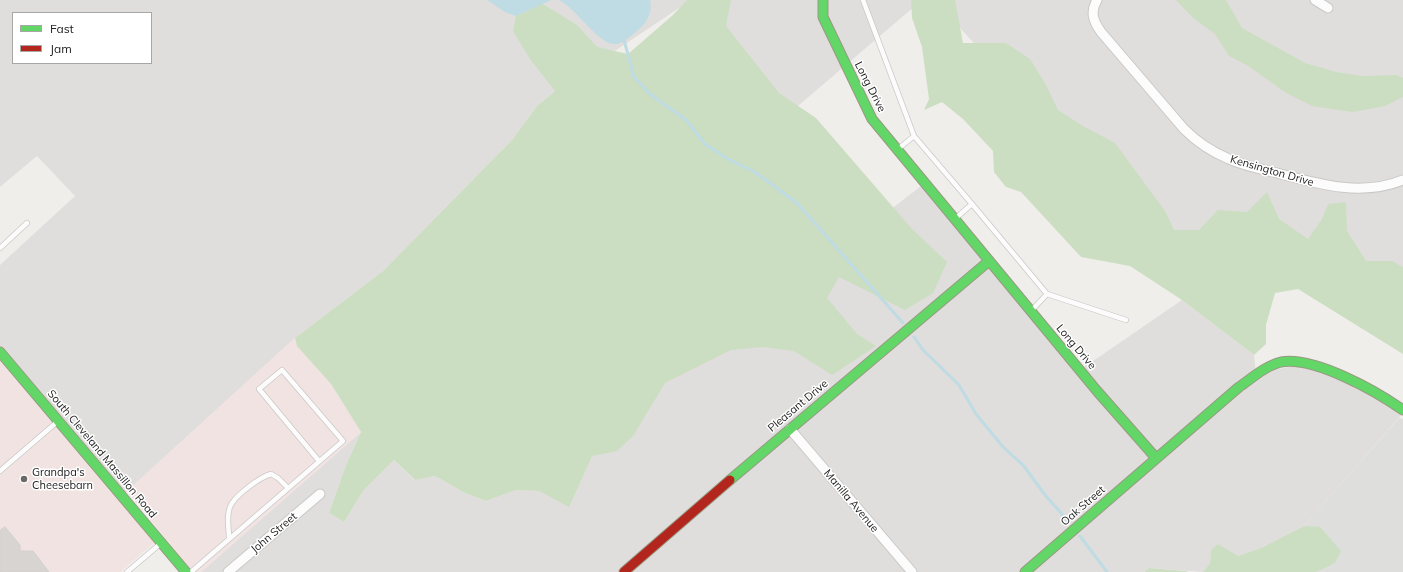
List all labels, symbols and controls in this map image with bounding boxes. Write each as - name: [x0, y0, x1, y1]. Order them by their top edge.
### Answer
- legend: [12, 12, 152, 64]
- text: Fast: [50, 21, 74, 36]
- text: Jam: [50, 41, 72, 56]
- street label: Long Drive: [852, 60, 888, 114]
- street label: Kensington Drive: [1229, 153, 1315, 189]
- street label: Long Drive: [1053, 322, 1099, 372]
- street label: Pleasant Drive: [765, 377, 831, 435]
- street label: South Cleveland Massillon Road: [45, 387, 159, 521]
- place label: Grandpa's Cheesebarn: [32, 466, 93, 492]
- street label: Manilla Avenue: [821, 467, 881, 535]
- marker: Grandpa's Cheesebarn: [19, 474, 29, 484]
- street label: Oak Street: [1058, 483, 1108, 529]
- street label: John Street: [248, 510, 300, 556]

